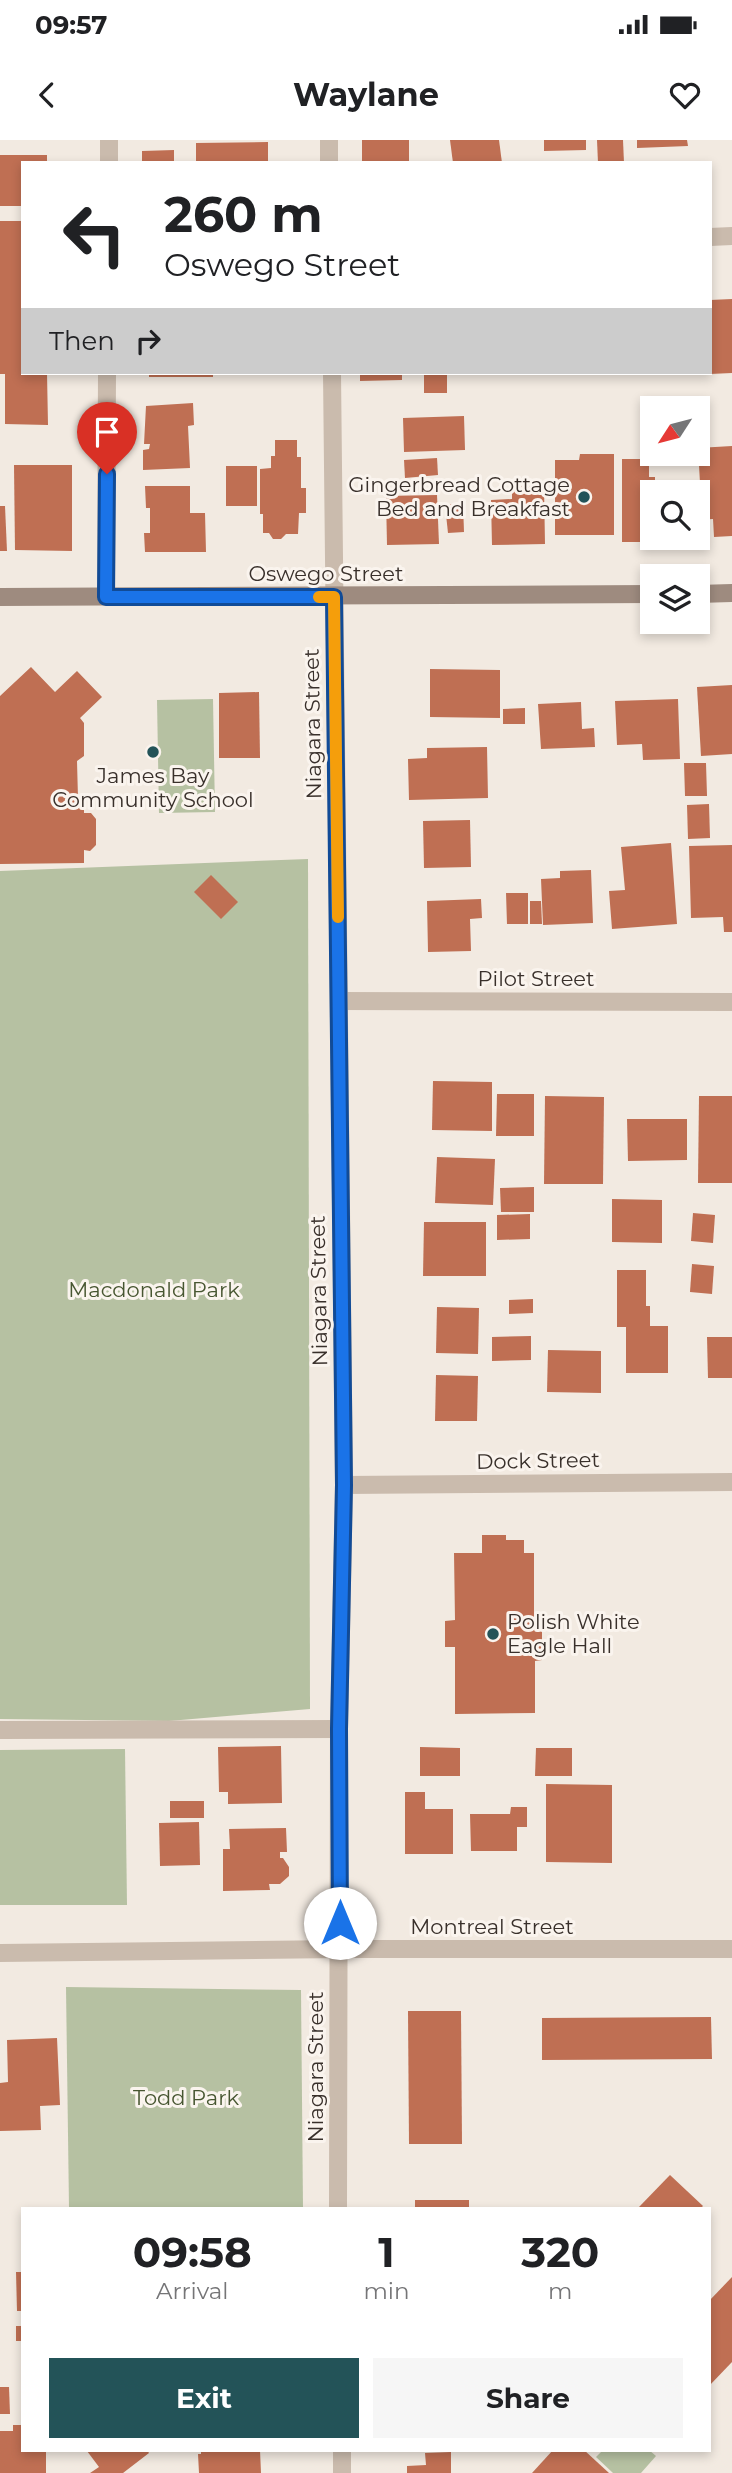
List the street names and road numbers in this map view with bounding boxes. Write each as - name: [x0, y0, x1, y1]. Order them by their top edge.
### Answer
- street label: Oswego Street: [248, 561, 404, 586]
- street label: Niagara Street: [299, 648, 326, 800]
- street label: Pilot Street: [477, 966, 595, 991]
- street label: Niagara Street: [305, 1215, 332, 1367]
- street label: Dock Street: [476, 1447, 600, 1474]
- street label: Montreal Street: [410, 1914, 574, 1939]
- street label: Niagara Street: [303, 1992, 328, 2142]

